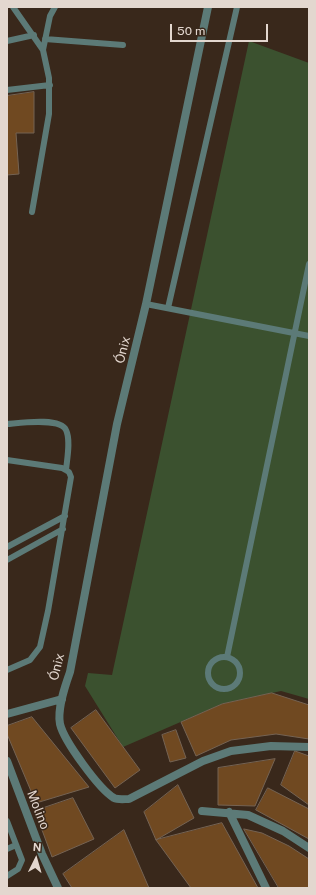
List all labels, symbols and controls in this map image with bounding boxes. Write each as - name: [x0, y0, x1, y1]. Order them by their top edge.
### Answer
- scale bar: [172, 16, 270, 42]
- text: 50 m: [177, 24, 205, 38]
- street label: Ónix: [112, 335, 134, 365]
- street label: Ónix: [46, 652, 68, 682]
- street label: Molino: [23, 788, 53, 832]
- north arrow: [16, 839, 56, 879]
- text: N: [32, 841, 42, 853]

